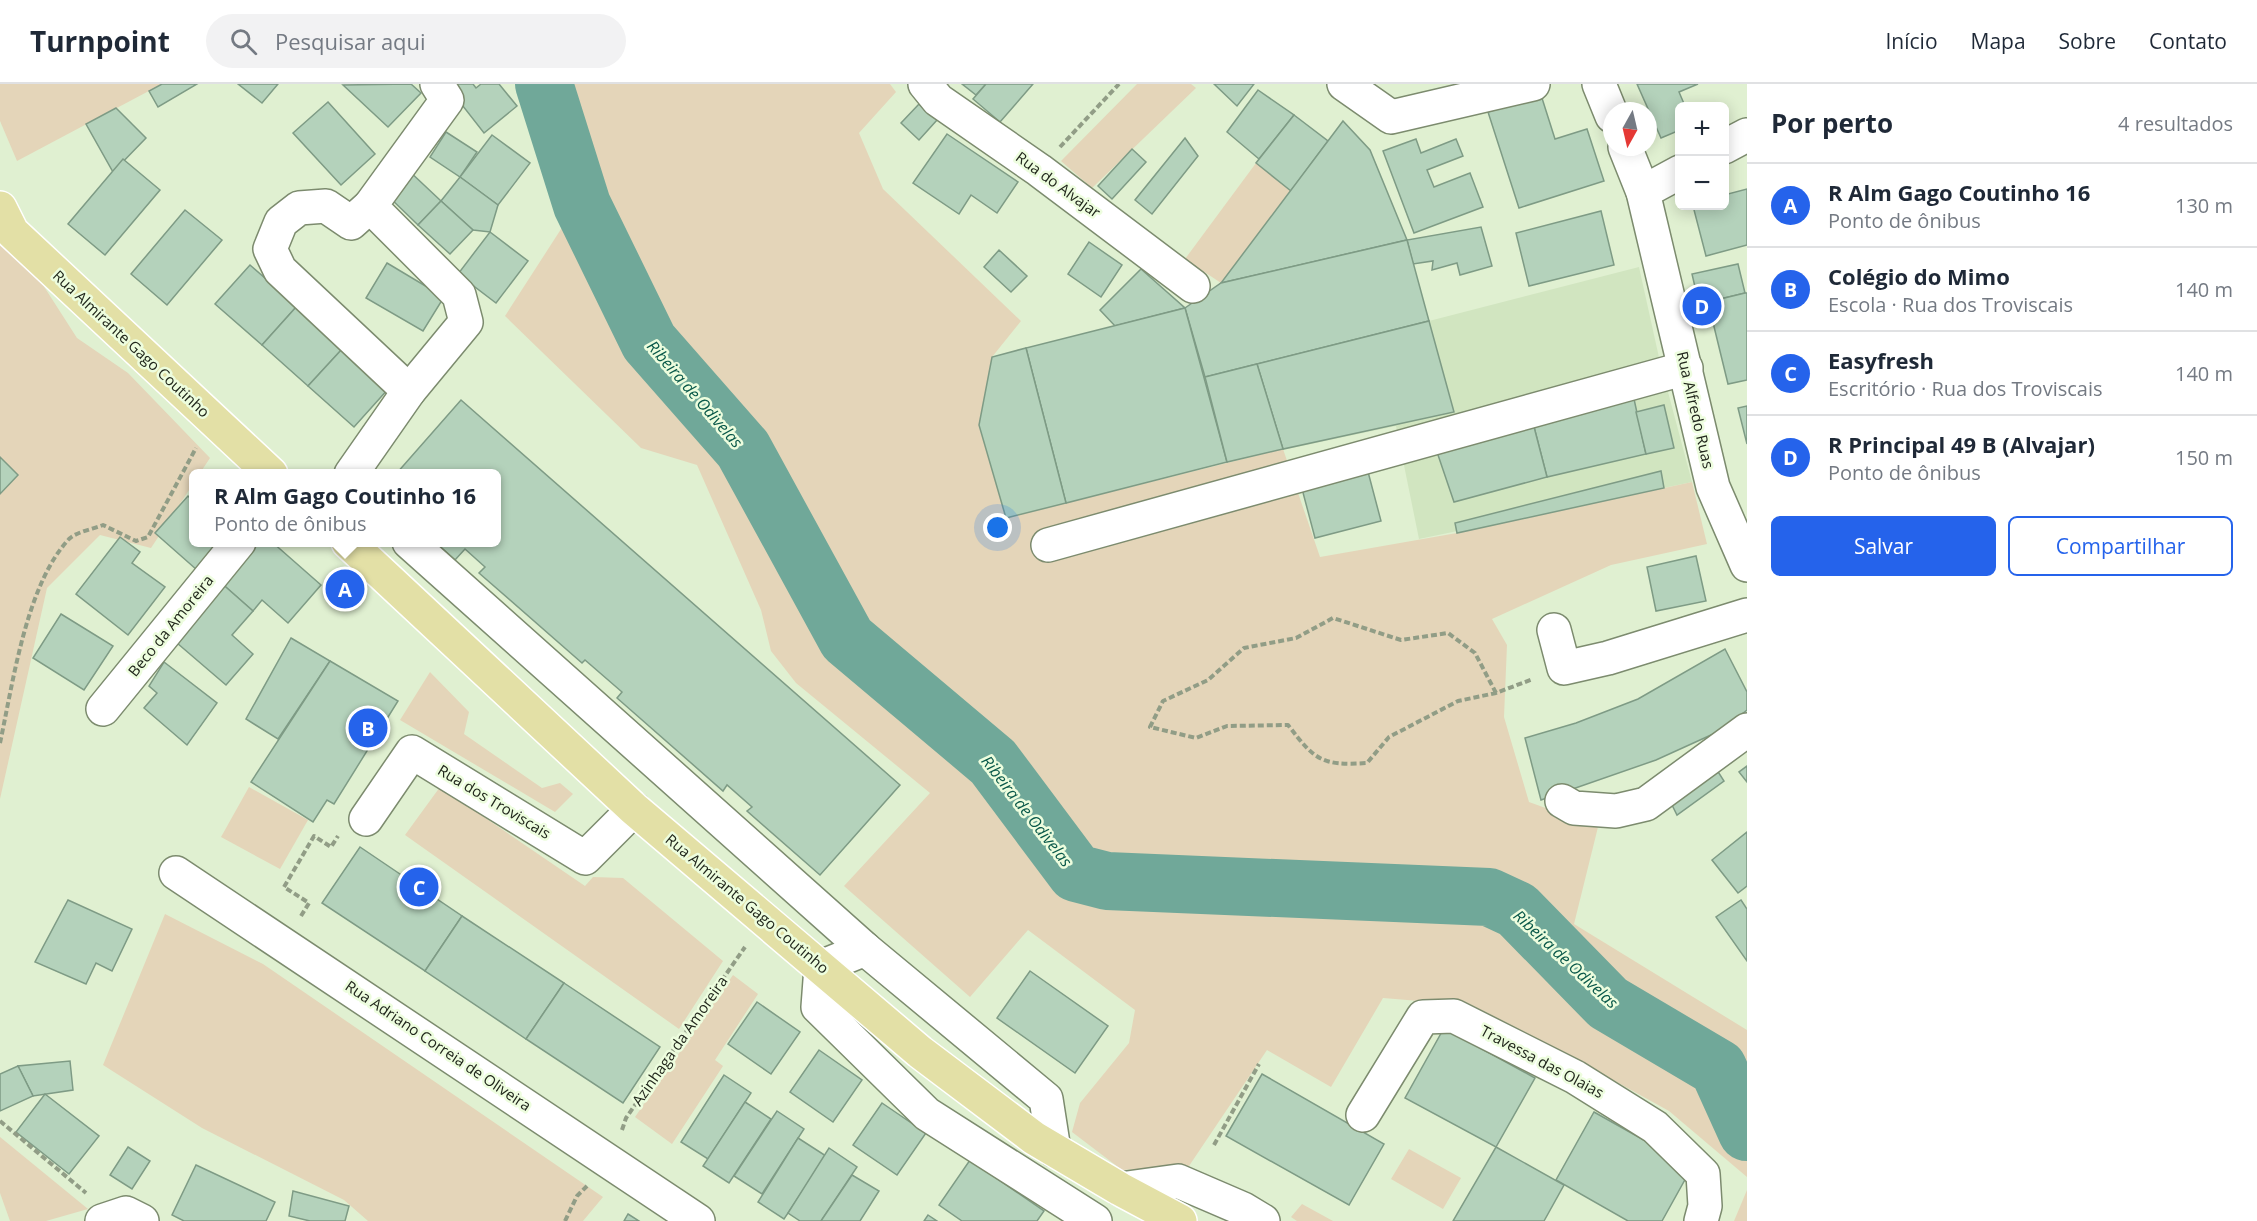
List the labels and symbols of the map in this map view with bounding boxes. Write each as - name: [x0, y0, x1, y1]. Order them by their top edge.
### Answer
- north arrow: [1603, 102, 1657, 156]
- street label: Rua do Alvajar: [1012, 147, 1105, 222]
- street label: Rua Almirante Gago Coutinho: [49, 265, 214, 421]
- pin: D: [1682, 284, 1722, 328]
- water label: Ribeira de Odivelas: [642, 336, 748, 452]
- street label: Rua Alfredo Ruas: [1673, 349, 1719, 470]
- your location: [983, 513, 1012, 542]
- pin: A: [326, 566, 364, 612]
- street label: Beco da Amoreira: [123, 571, 217, 680]
- pin: B: [348, 706, 388, 750]
- water label: Ribeira de Odivelas: [977, 751, 1077, 871]
- street label: Rua dos Troviscais: [434, 760, 555, 843]
- street label: Rua Almirante Gago Coutinho: [662, 829, 834, 978]
- pin: C: [400, 864, 438, 910]
- water label: Ribeira de Odivelas: [1509, 905, 1623, 1013]
- street label: Azinhaga da Amoreira: [627, 972, 732, 1109]
- street label: Rua Adriano Correia de Oliveira: [342, 975, 535, 1115]
- street label: Travessa das Olaias: [1477, 1020, 1608, 1102]

